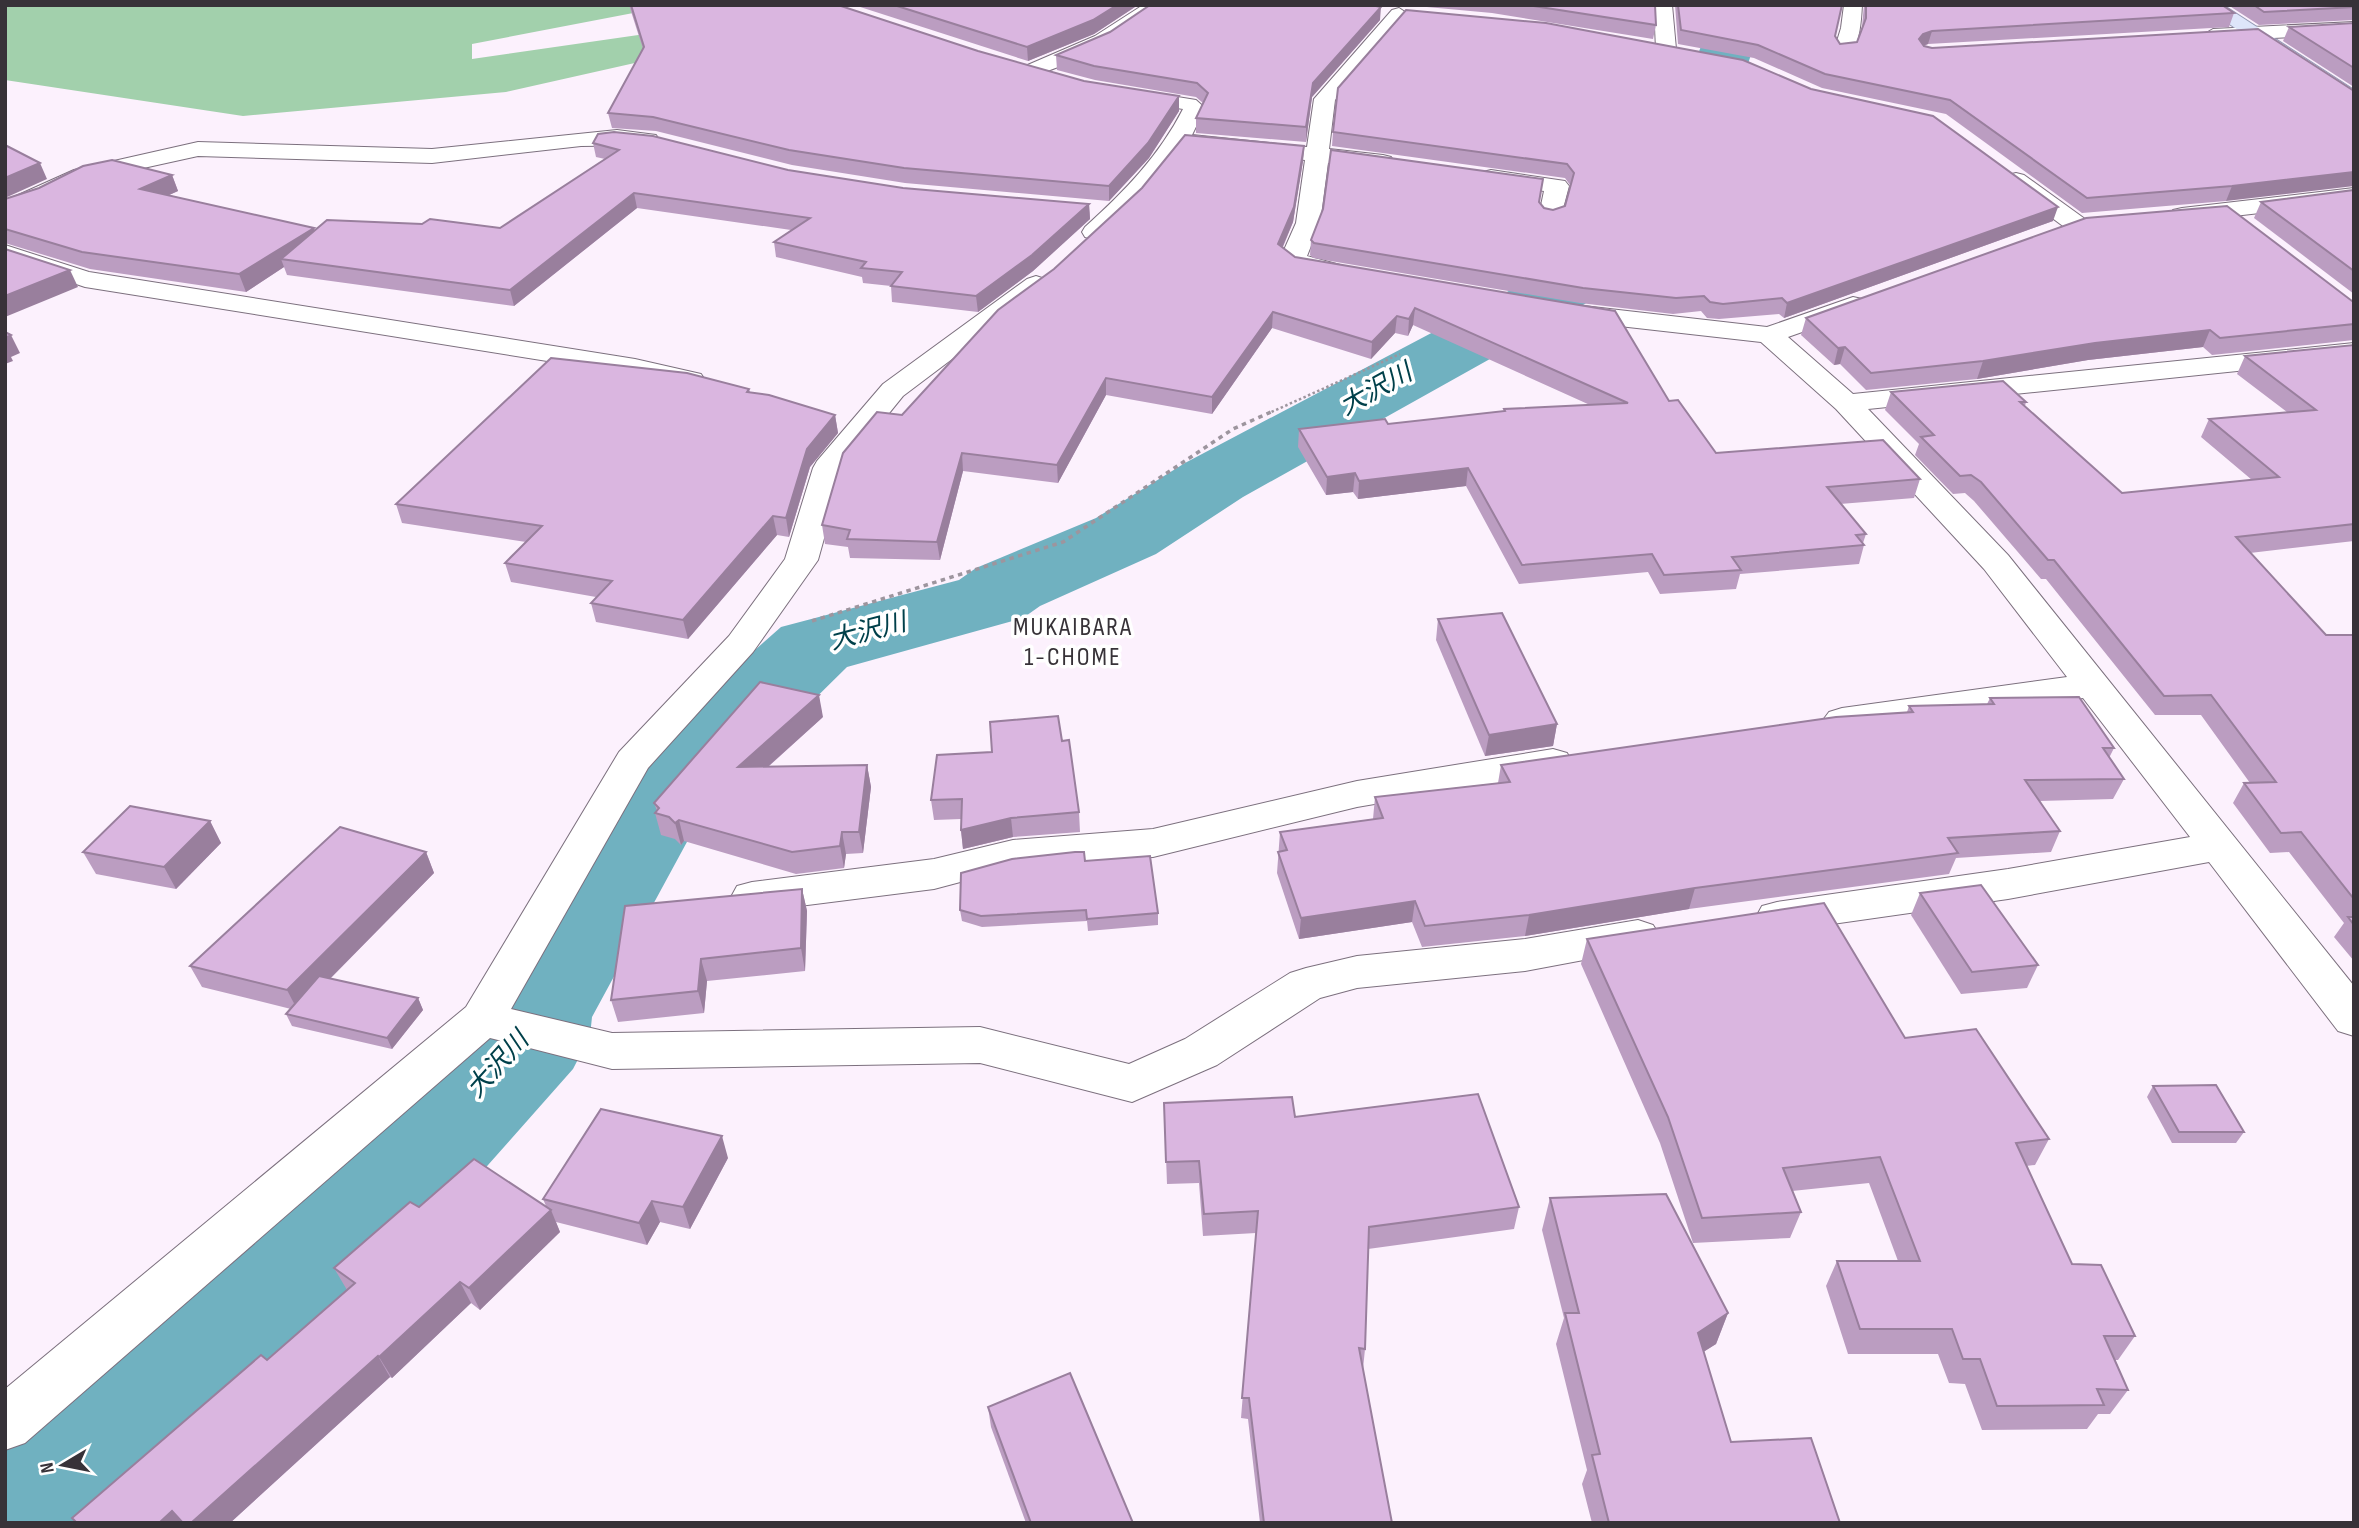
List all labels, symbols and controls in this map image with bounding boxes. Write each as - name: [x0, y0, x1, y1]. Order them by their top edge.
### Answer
- water label: 大沢川: [1334, 356, 1420, 422]
- water label: 大沢川: [826, 606, 913, 657]
- district label: MUKAIBARA 1-CHOME: [1013, 612, 1133, 673]
- water label: 大沢川: [460, 1023, 538, 1104]
- north arrow: [28, 1430, 98, 1500]
- text: N: [36, 1461, 60, 1475]

